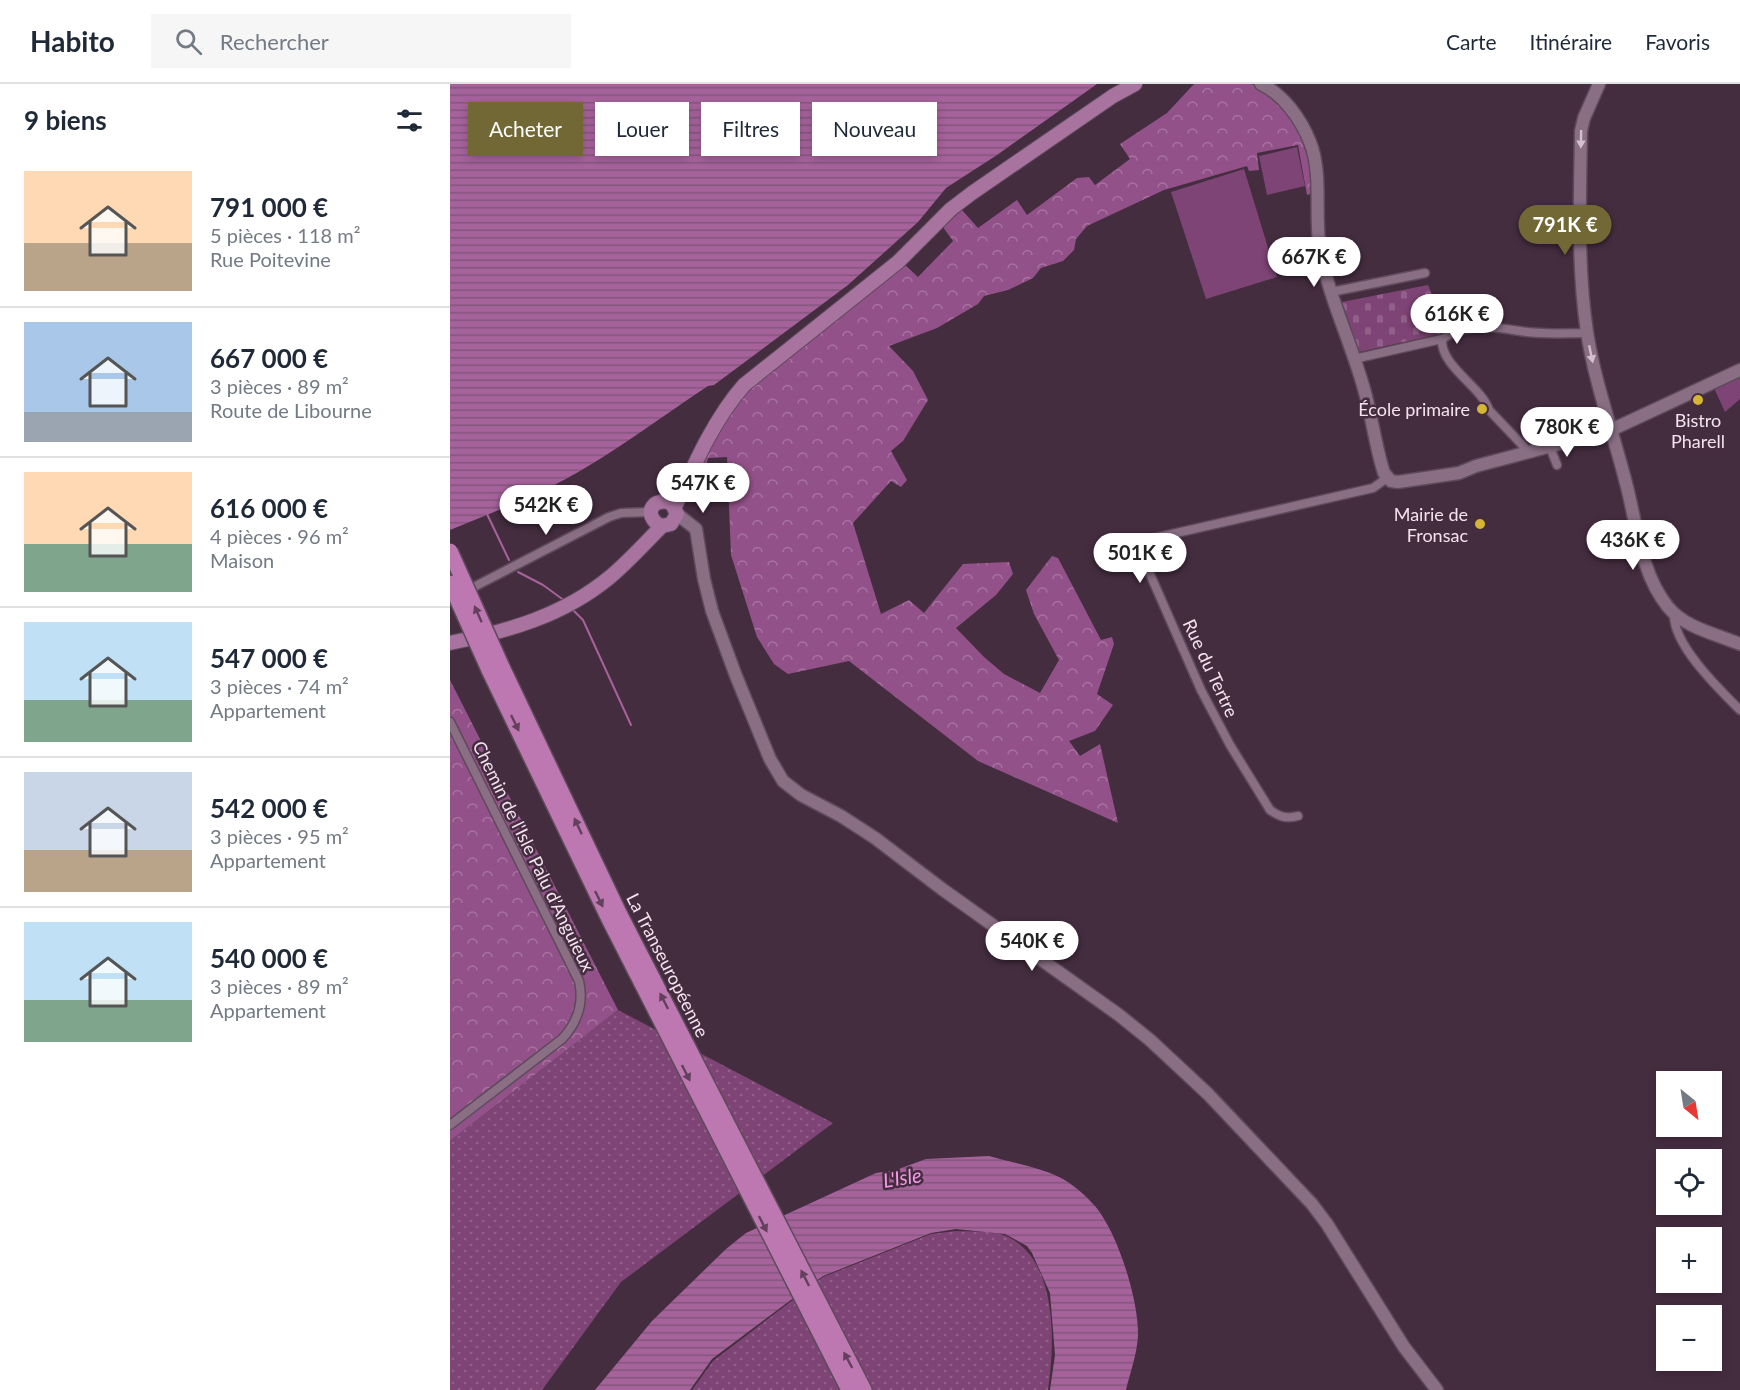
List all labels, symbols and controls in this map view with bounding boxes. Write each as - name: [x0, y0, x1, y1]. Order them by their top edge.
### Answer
- search box: [151, 14, 571, 68]
- text: Habito: [30, 24, 115, 58]
- icon: search: [172, 25, 205, 58]
- text: Rechercher: [220, 28, 329, 55]
- text: Carte: [1446, 29, 1497, 54]
- text: Itinéraire: [1530, 29, 1612, 54]
- text: Favoris: [1645, 29, 1710, 54]
- chip: Acheter: [468, 102, 583, 156]
- chip: Louer: [595, 102, 689, 156]
- chip: Filtres: [701, 102, 800, 156]
- chip: Nouveau: [812, 102, 937, 156]
- text: 9 biens: [24, 104, 107, 136]
- icon: filters: [393, 104, 426, 137]
- one-way arrow: [1576, 129, 1586, 148]
- text: 791 000 €: [210, 191, 328, 223]
- icon: home: [72, 195, 144, 267]
- pin: 791K €: [1516, 205, 1614, 256]
- text: 791K €: [1533, 212, 1597, 236]
- text: 5 pièces · 118 m²: [210, 223, 360, 247]
- pin: 667K €: [1265, 237, 1363, 288]
- text: 667K €: [1282, 244, 1346, 268]
- text: Rue Poitevine: [210, 247, 331, 271]
- pin: 616K €: [1408, 294, 1506, 345]
- text: 616K €: [1425, 301, 1489, 325]
- text: 667 000 €: [210, 342, 328, 374]
- one-way arrow: [1587, 345, 1597, 363]
- icon: home: [72, 346, 144, 418]
- text: 3 pièces · 89 m²: [210, 374, 349, 398]
- marker: Bistro Pharell: [1691, 393, 1705, 407]
- text: Route de Libourne: [210, 398, 372, 422]
- place label: École primaire: [1358, 398, 1470, 420]
- marker: École primaire: [1475, 402, 1489, 416]
- pin: 780K €: [1518, 407, 1616, 458]
- place label: Bistro Pharell: [1671, 409, 1725, 452]
- text: 780K €: [1535, 414, 1599, 438]
- pin: 547K €: [654, 463, 752, 514]
- text: 547K €: [671, 470, 735, 494]
- pin: 542K €: [497, 485, 595, 536]
- text: 616 000 €: [210, 492, 328, 524]
- text: 542K €: [514, 492, 578, 516]
- icon: home: [72, 496, 144, 568]
- place label: Mairie de Fronsac: [1394, 503, 1468, 546]
- marker: Mairie de Fronsac: [1473, 517, 1487, 531]
- pin: 436K €: [1584, 520, 1682, 571]
- text: 4 pièces · 96 m²: [210, 524, 349, 548]
- text: 436K €: [1601, 527, 1665, 551]
- pin: 501K €: [1091, 533, 1189, 584]
- text: 501K €: [1108, 540, 1172, 564]
- text: Maison: [210, 548, 274, 572]
- one-way arrow: [474, 605, 483, 622]
- street label: Rue du Tertre: [1179, 615, 1243, 721]
- text: 547 000 €: [210, 642, 328, 674]
- icon: home: [72, 646, 144, 718]
- text: 3 pièces · 74 m²: [210, 674, 349, 698]
- text: Appartement: [210, 698, 326, 722]
- one-way arrow: [510, 715, 519, 732]
- street label: Chemin de l'Isle Palu d’Anguieux: [468, 737, 600, 975]
- text: 542 000 €: [210, 792, 328, 824]
- icon: home: [72, 796, 144, 868]
- one-way arrow: [574, 818, 583, 835]
- text: 3 pièces · 95 m²: [210, 824, 349, 848]
- text: Appartement: [210, 848, 326, 872]
- street label: La Transeuropéenne: [622, 889, 714, 1041]
- one-way arrow: [594, 890, 604, 908]
- pin: 540K €: [983, 921, 1081, 972]
- text: 540K €: [1000, 928, 1064, 952]
- text: 540 000 €: [210, 942, 328, 974]
- icon: home: [72, 946, 144, 1018]
- text: 3 pièces · 89 m²: [210, 974, 349, 998]
- one-way arrow: [659, 993, 669, 1010]
- text: Appartement: [210, 998, 326, 1022]
- one-way arrow: [682, 1065, 691, 1082]
- north arrow: [1656, 1071, 1722, 1137]
- map controls: [1656, 1071, 1722, 1371]
- button: locate: [1656, 1149, 1722, 1215]
- water label: L'Isle: [881, 1162, 923, 1192]
- one-way arrow: [758, 1215, 768, 1232]
- button: +: [1656, 1227, 1722, 1293]
- one-way arrow: [801, 1269, 810, 1286]
- button: −: [1656, 1305, 1722, 1371]
- one-way arrow: [843, 1351, 853, 1368]

